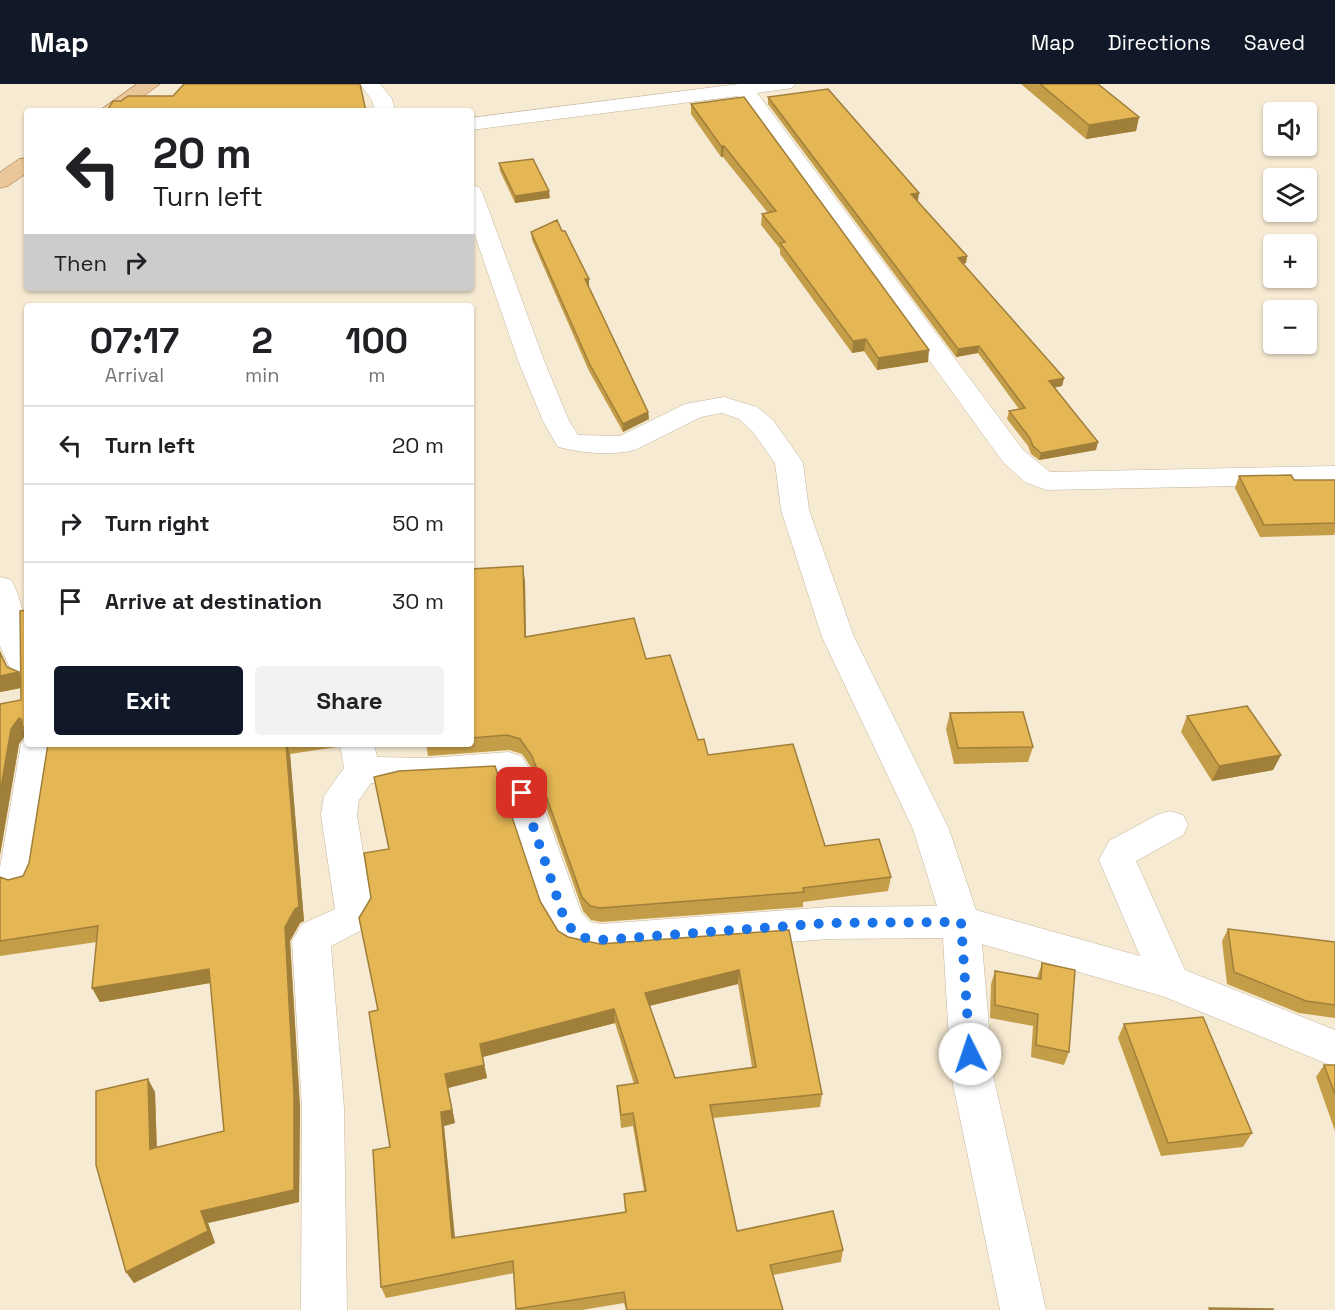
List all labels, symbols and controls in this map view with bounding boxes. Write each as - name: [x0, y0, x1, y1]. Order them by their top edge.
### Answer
- text: Map: [30, 24, 89, 60]
- text: Map: [1031, 29, 1075, 56]
- text: Directions: [1108, 29, 1211, 56]
- text: Saved: [1244, 29, 1305, 56]
- map controls: [1263, 102, 1317, 354]
- button: sound: [1263, 102, 1317, 156]
- text: 20 m: [153, 127, 252, 180]
- icon: left: [54, 132, 132, 210]
- button: layers: [1263, 168, 1317, 222]
- text: Turn left: [153, 179, 263, 214]
- button: +: [1263, 234, 1317, 288]
- icon: right: [119, 246, 152, 279]
- text: Then: [54, 249, 107, 277]
- button: −: [1263, 300, 1317, 354]
- text: 07:17: [90, 318, 179, 364]
- text: 2: [252, 318, 273, 364]
- text: 100: [345, 318, 408, 364]
- text: Arrival: [105, 362, 164, 388]
- text: min: [245, 362, 279, 388]
- text: m: [368, 362, 385, 388]
- icon: left: [54, 429, 87, 462]
- text: Turn left: [105, 431, 195, 459]
- text: 20 m: [392, 431, 444, 459]
- icon: right: [54, 507, 87, 540]
- text: Turn right: [105, 509, 210, 537]
- text: 50 m: [392, 509, 444, 537]
- icon: arrive: [54, 585, 87, 618]
- text: Arrive at destination: [105, 587, 322, 615]
- text: 30 m: [392, 587, 444, 615]
- button: Exit: [54, 666, 243, 735]
- button: Share: [255, 666, 444, 735]
- pin: [496, 767, 547, 818]
- icon: arrive: [505, 776, 538, 809]
- position arrow: [938, 1022, 1002, 1086]

